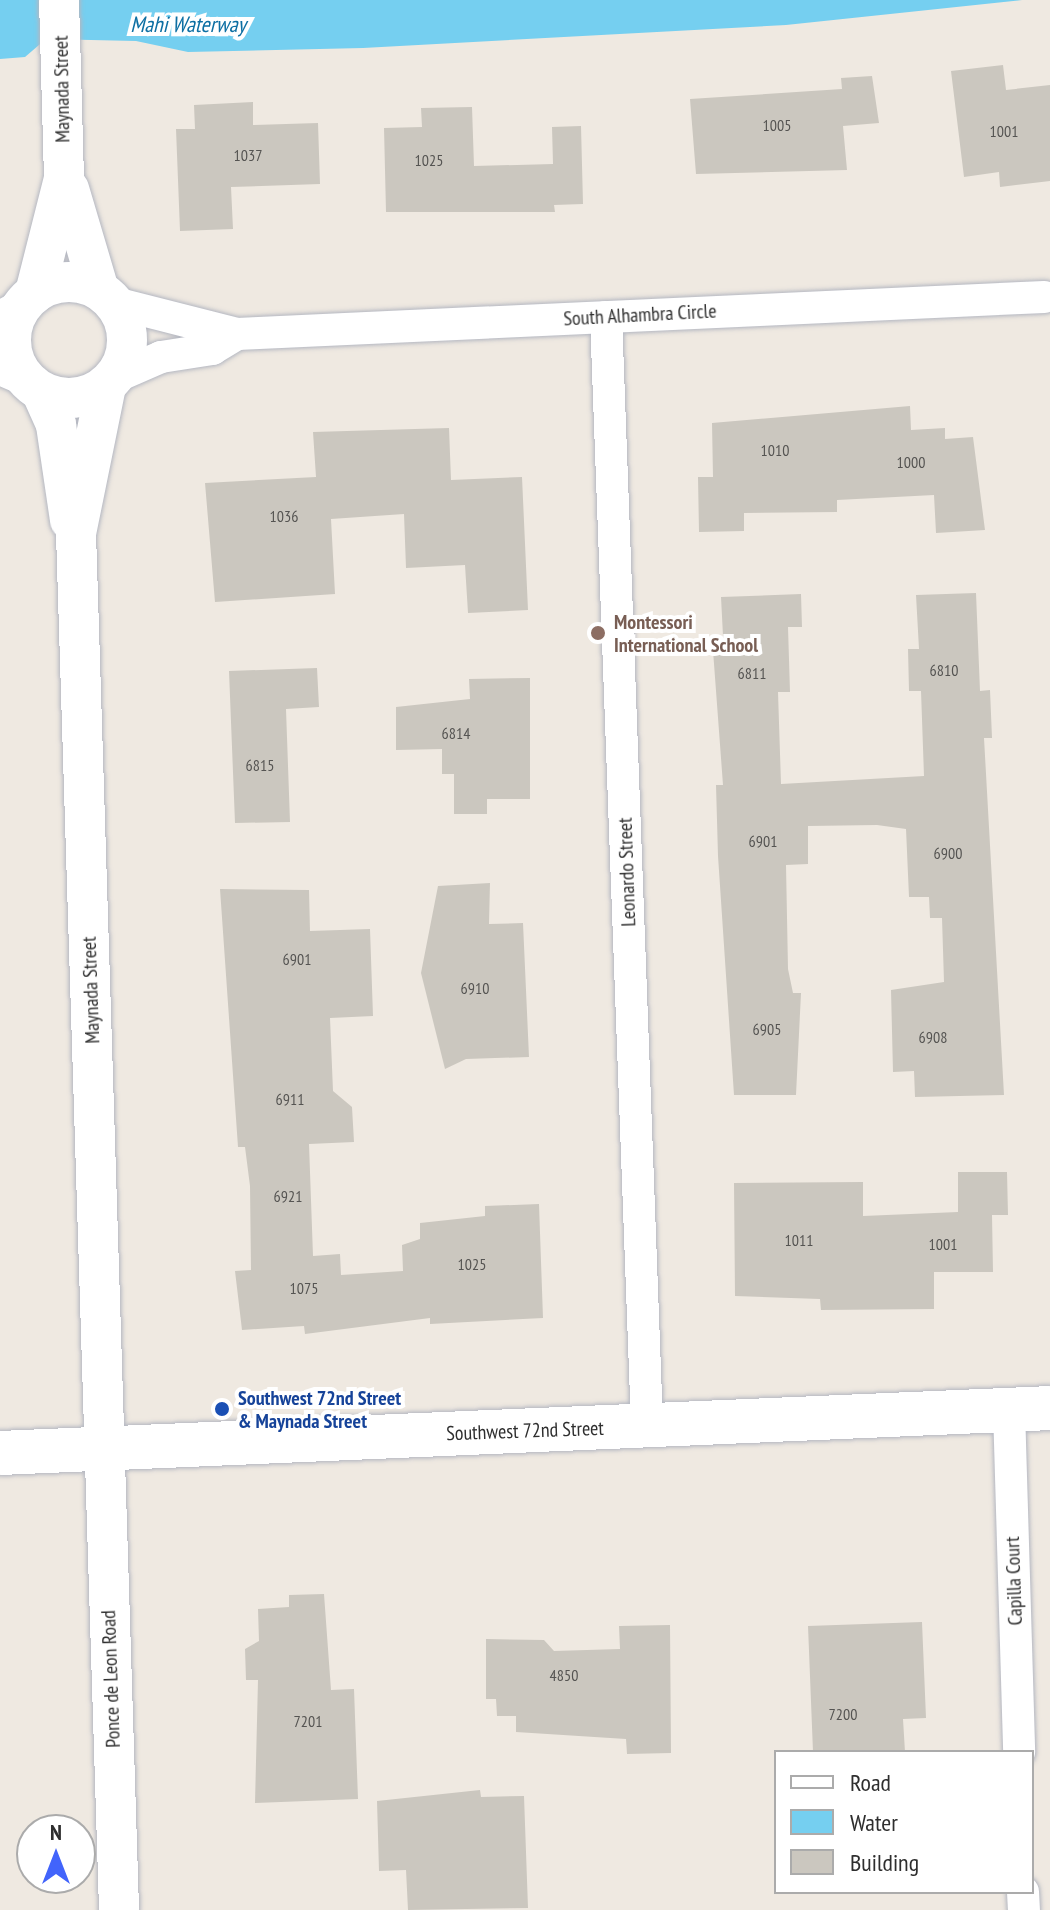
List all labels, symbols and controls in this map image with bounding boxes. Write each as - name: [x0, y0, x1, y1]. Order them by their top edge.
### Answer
- water label: Mahi Waterway: [130, 12, 246, 38]
- street label: Maynada Street: [49, 35, 75, 143]
- house number: 1005: [763, 115, 791, 135]
- house number: 1001: [990, 121, 1018, 141]
- house number: 1037: [234, 145, 262, 165]
- house number: 1025: [415, 150, 443, 170]
- street label: South Alhambra Circle: [563, 299, 717, 331]
- house number: 1010: [761, 440, 789, 460]
- house number: 1000: [897, 452, 925, 472]
- house number: 1036: [270, 506, 298, 526]
- place label: Montessori International School: [614, 610, 758, 657]
- marker: Montessori International School: [589, 624, 607, 642]
- house number: 6810: [930, 660, 958, 680]
- house number: 6811: [738, 663, 766, 683]
- house number: 6814: [442, 723, 470, 743]
- house number: 6815: [246, 755, 274, 775]
- street label: Leonardo Street: [613, 817, 641, 927]
- house number: 6901: [749, 831, 777, 851]
- house number: 6900: [934, 843, 962, 863]
- street label: Maynada Street: [77, 936, 105, 1044]
- house number: 6901: [283, 949, 311, 969]
- house number: 6910: [461, 978, 489, 998]
- house number: 6905: [753, 1019, 781, 1039]
- house number: 6908: [919, 1027, 947, 1047]
- house number: 6911: [276, 1089, 304, 1109]
- house number: 6921: [274, 1186, 302, 1206]
- house number: 1011: [785, 1230, 813, 1250]
- house number: 1001: [929, 1234, 957, 1254]
- house number: 1025: [458, 1254, 486, 1274]
- house number: 1075: [290, 1278, 318, 1298]
- place label: Southwest 72nd Street & Maynada Street: [238, 1386, 401, 1433]
- marker: Southwest 72nd Street & Maynada Street: [213, 1400, 231, 1418]
- street label: Southwest 72nd Street: [446, 1416, 604, 1446]
- street label: Capilla Court: [1000, 1536, 1028, 1626]
- street label: Ponce de Leon Road: [97, 1610, 125, 1748]
- house number: 4850: [550, 1665, 578, 1685]
- house number: 7200: [829, 1704, 857, 1724]
- house number: 7201: [294, 1711, 322, 1731]
- legend: [774, 1750, 1034, 1894]
- text: Road: [850, 1767, 891, 1798]
- text: Water: [850, 1807, 898, 1838]
- north arrow: [16, 1814, 96, 1894]
- text: N: [50, 1818, 62, 1846]
- text: Building: [850, 1847, 919, 1878]

